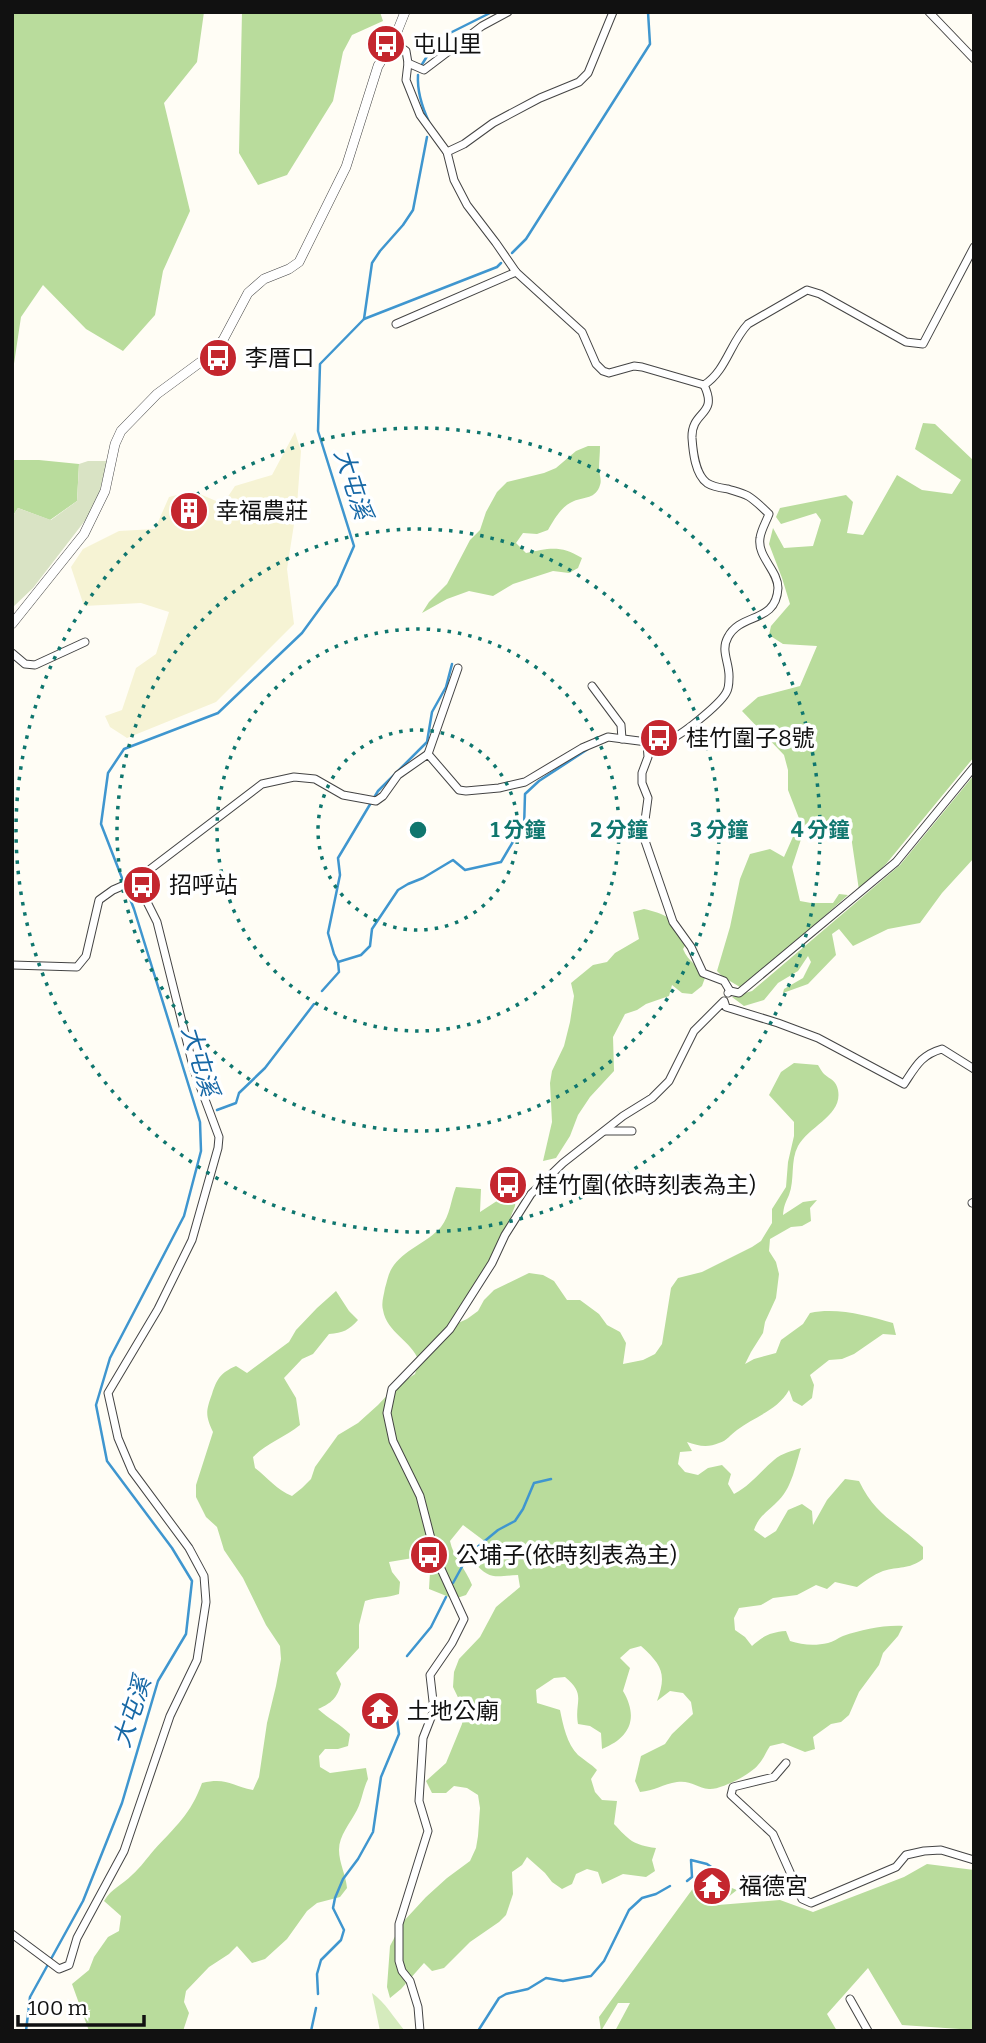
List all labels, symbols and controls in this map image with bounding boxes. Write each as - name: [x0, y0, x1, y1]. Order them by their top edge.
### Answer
- bus stop icon: 屯山里: [365, 23, 407, 65]
- place label: 屯山里: [413, 30, 482, 58]
- bus stop icon: 李厝口: [197, 337, 239, 379]
- place label: 李厝口: [245, 344, 314, 372]
- water label: 大屯溪: [329, 445, 378, 525]
- building icon: 幸福農莊: [168, 490, 210, 532]
- place label: 幸福農莊: [216, 497, 308, 525]
- bus stop icon: 桂竹圍子8號: [638, 717, 680, 759]
- place label: 桂竹圍子8號: [686, 724, 815, 752]
- text: 1 分鐘: [491, 817, 545, 843]
- text: 2 分鐘: [590, 817, 648, 843]
- text: 3 分鐘: [690, 817, 748, 843]
- text: 4 分鐘: [791, 817, 849, 843]
- centre of rings: [406, 818, 430, 842]
- bus stop icon: 招呼站: [121, 864, 163, 906]
- place label: 招呼站: [169, 871, 238, 899]
- water label: 大屯溪: [176, 1022, 225, 1102]
- bus stop icon: 桂竹圍(依時刻表為主): [487, 1164, 529, 1206]
- place label: 桂竹圍(依時刻表為主): [535, 1171, 756, 1199]
- bus stop icon: 公埔子(依時刻表為主): [408, 1534, 450, 1576]
- place label: 公埔子(依時刻表為主): [456, 1541, 677, 1569]
- water label: 大屯溪: [108, 1671, 157, 1751]
- temple icon: 土地公廟: [359, 1690, 401, 1732]
- place label: 土地公廟: [407, 1697, 499, 1725]
- temple icon: 福德宮: [691, 1865, 733, 1907]
- place label: 福德宮: [739, 1872, 808, 1900]
- scale bar: [18, 1983, 144, 2027]
- text: 100 m: [28, 1995, 88, 2021]

